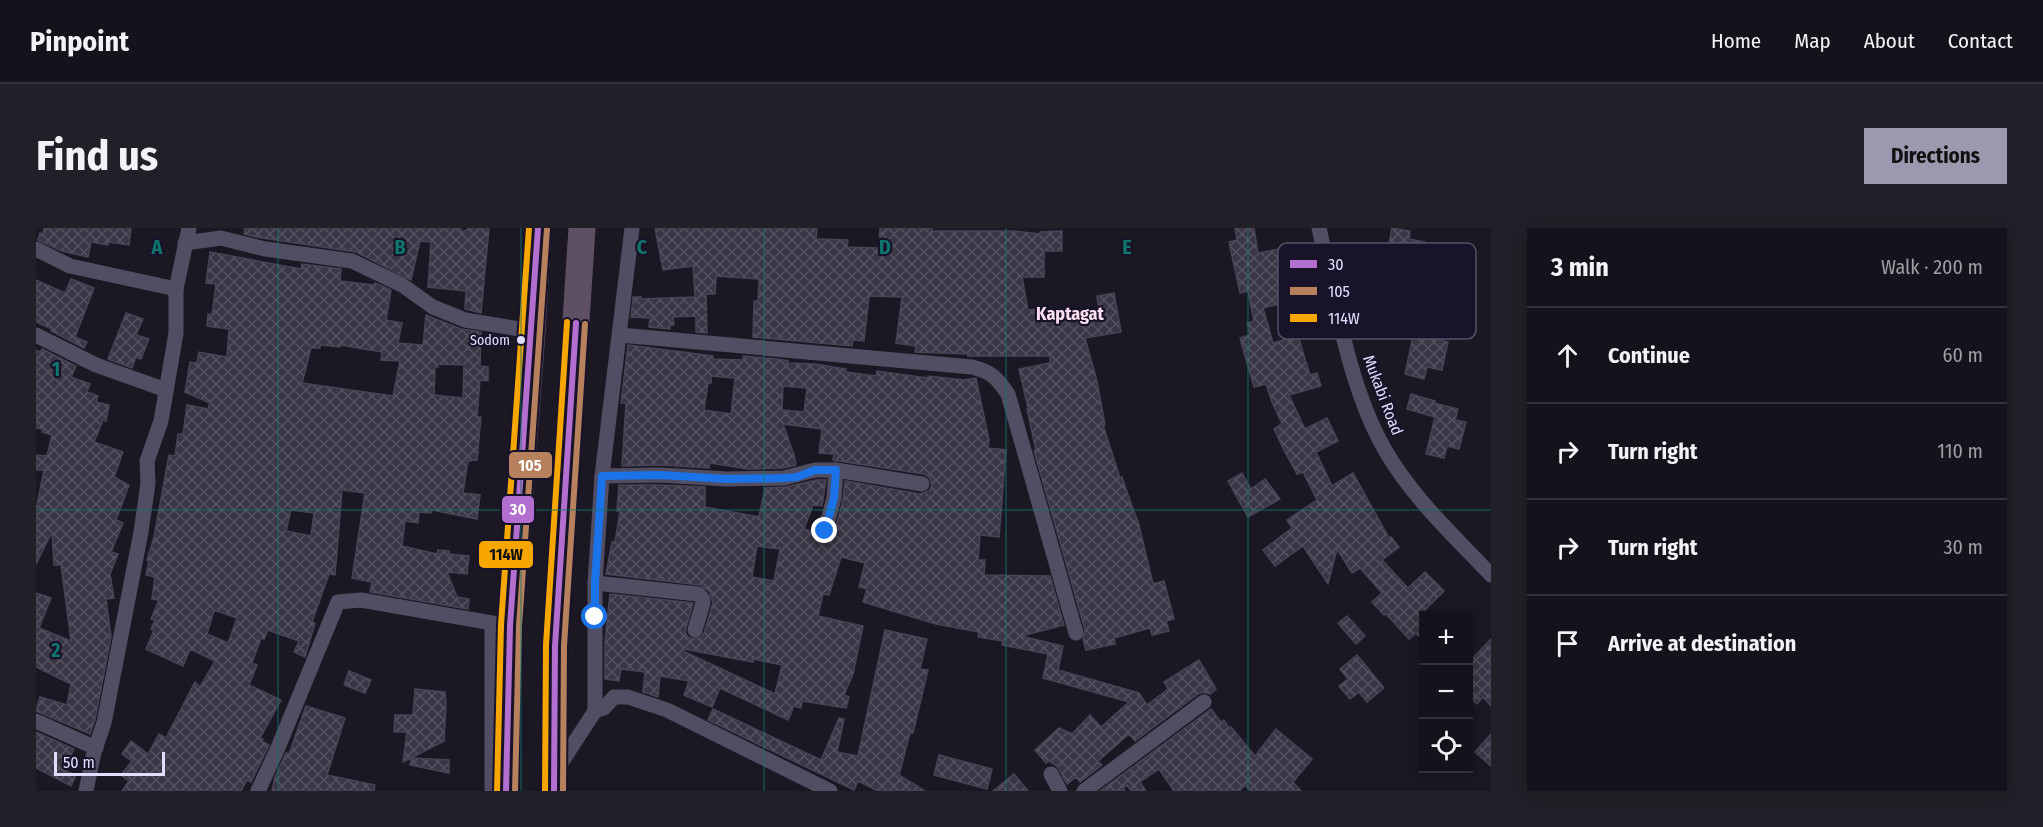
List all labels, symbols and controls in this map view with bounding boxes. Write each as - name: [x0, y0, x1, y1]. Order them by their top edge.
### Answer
- text: Pinpoint: [30, 25, 129, 58]
- text: Home: [1711, 28, 1761, 54]
- text: Map: [1794, 28, 1831, 54]
- text: About: [1864, 28, 1915, 54]
- text: Contact: [1948, 28, 2013, 54]
- button: Directions: [1864, 128, 2007, 184]
- text: Find us: [36, 131, 158, 181]
- text: A: [151, 235, 164, 259]
- text: B: [394, 235, 406, 259]
- text: C: [637, 235, 648, 259]
- text: D: [879, 235, 891, 259]
- text: E: [1122, 235, 1132, 259]
- legend: [1278, 243, 1476, 339]
- text: 3 min: [1551, 252, 1609, 283]
- text: 30: [1328, 255, 1344, 274]
- text: Walk · 200 m: [1881, 255, 1983, 279]
- text: 105: [1328, 282, 1350, 301]
- district label: Kaptagat: [1036, 303, 1105, 325]
- text: 114W: [1328, 309, 1360, 328]
- place label: Sodom: [470, 332, 510, 349]
- marker: Sodom: [515, 334, 527, 346]
- icon: ahead: [1551, 339, 1584, 372]
- text: Continue: [1608, 342, 1690, 369]
- text: 60 m: [1943, 343, 1983, 367]
- street label: Mukabi Road: [1359, 352, 1407, 438]
- text: 1: [52, 357, 60, 381]
- icon: right: [1551, 435, 1584, 468]
- text: Turn right: [1608, 438, 1697, 465]
- text: 110 m: [1937, 439, 1983, 463]
- line badge: 105: [508, 451, 553, 479]
- text: 105: [518, 456, 542, 475]
- line badge: 30: [501, 495, 535, 524]
- text: 30: [509, 500, 526, 519]
- route end: [811, 517, 837, 543]
- icon: right: [1551, 531, 1584, 564]
- text: Turn right: [1608, 534, 1697, 561]
- text: 30 m: [1943, 535, 1983, 559]
- line badge: 114W: [478, 540, 534, 569]
- text: 114W: [489, 545, 523, 564]
- route start: [581, 603, 607, 629]
- map controls: [1419, 611, 1473, 773]
- button: +: [1419, 611, 1473, 665]
- icon: arrive: [1551, 627, 1584, 660]
- text: Arrive at destination: [1608, 630, 1796, 657]
- text: 2: [50, 638, 61, 662]
- button: −: [1419, 665, 1473, 719]
- button: locate: [1419, 719, 1473, 773]
- scale bar: [54, 749, 165, 776]
- text: 50 m: [63, 753, 95, 772]

